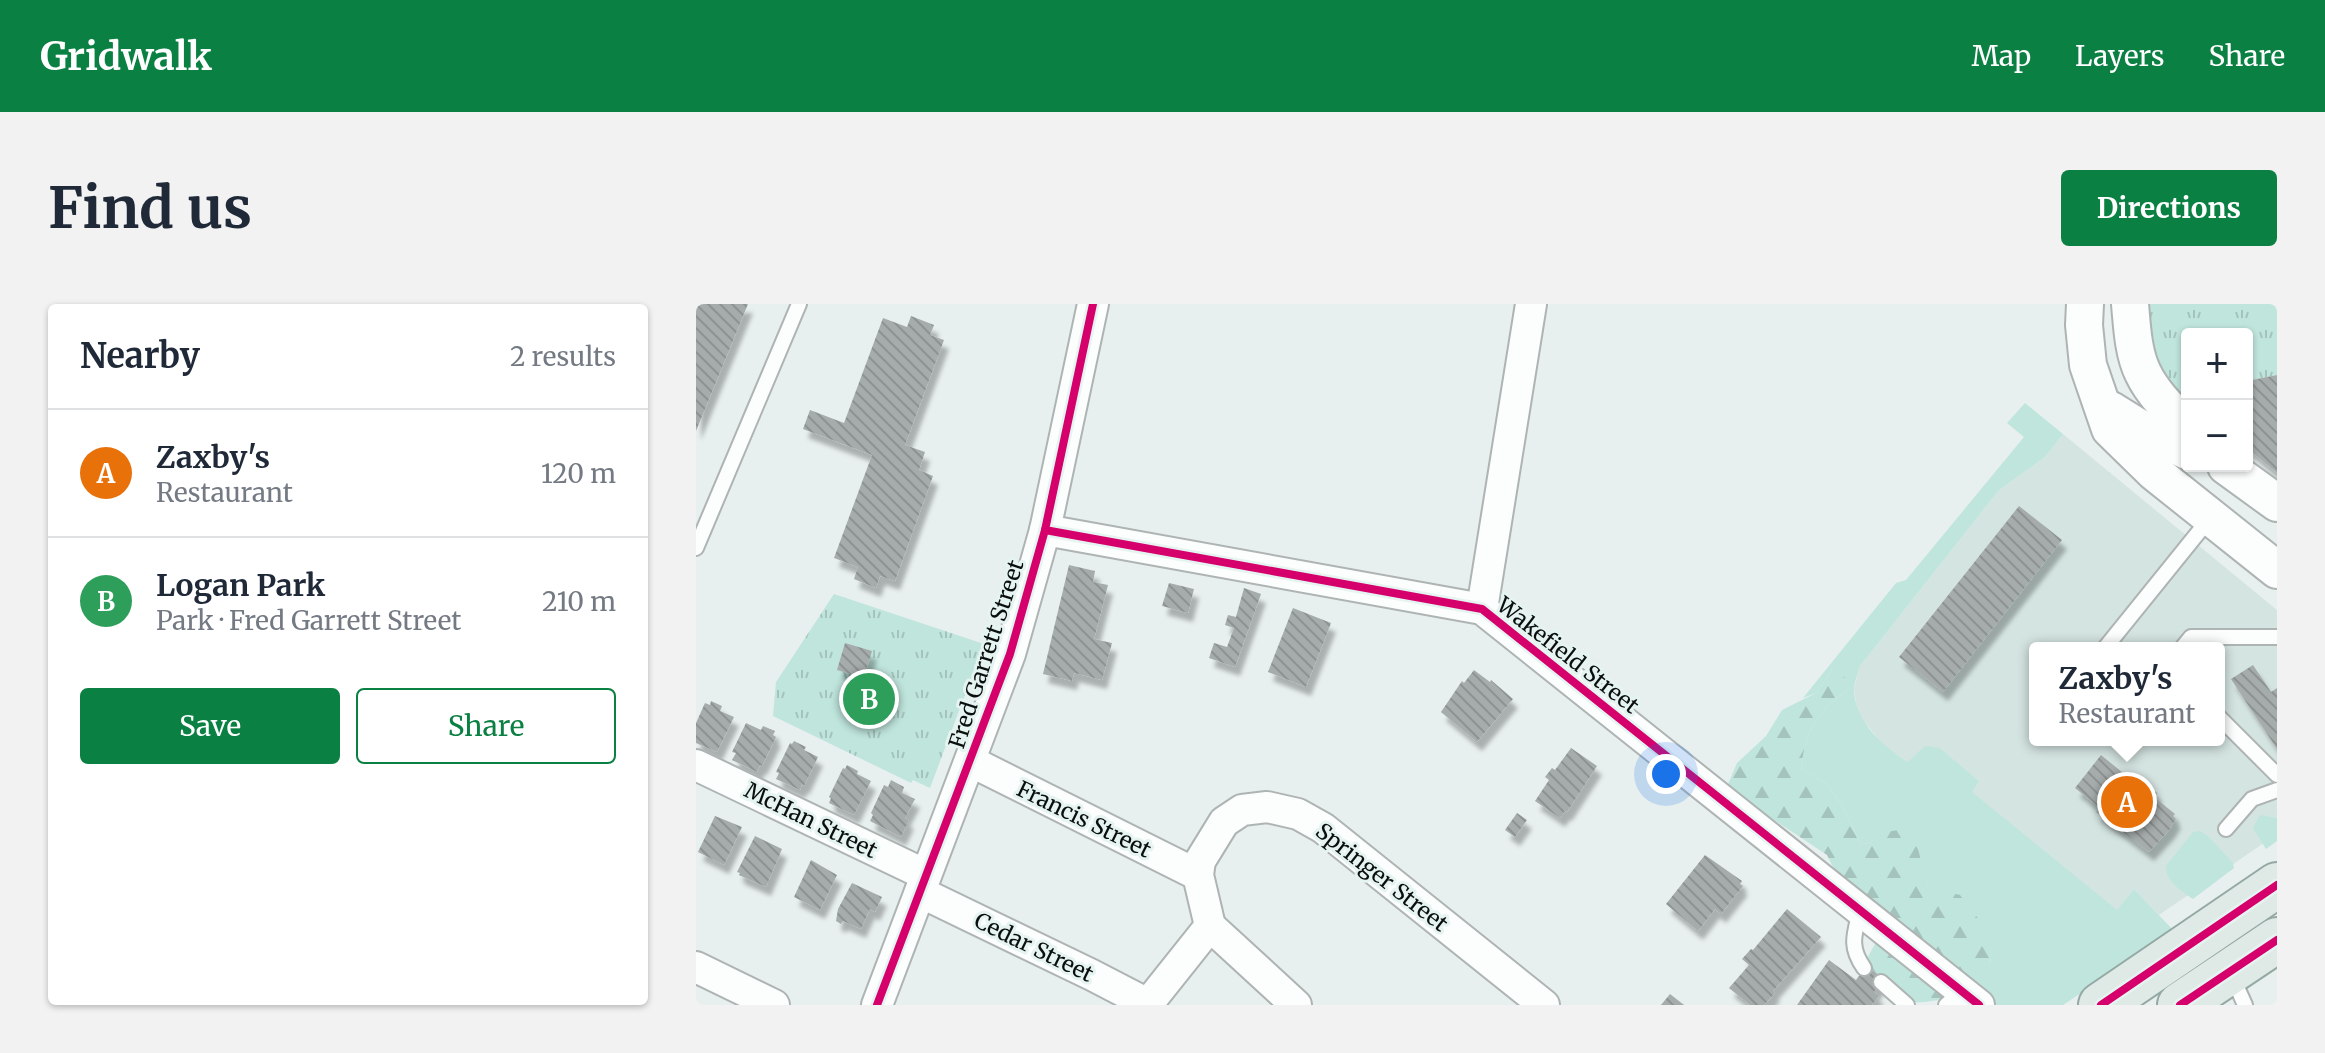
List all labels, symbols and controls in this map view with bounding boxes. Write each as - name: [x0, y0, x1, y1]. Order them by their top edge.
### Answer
- text: Gridwalk: [40, 33, 212, 80]
- text: Map: [1971, 38, 2031, 74]
- text: Layers: [2075, 38, 2164, 74]
- text: Share: [2208, 38, 2285, 74]
- button: Directions: [2061, 170, 2277, 246]
- text: Find us: [48, 173, 252, 243]
- map controls: [2181, 328, 2253, 472]
- button: +: [2181, 328, 2253, 400]
- text: Nearby: [80, 335, 200, 377]
- text: 2 results: [510, 340, 616, 373]
- button: −: [2181, 400, 2253, 472]
- text: Zaxby's: [156, 438, 270, 476]
- text: A: [97, 457, 115, 490]
- text: 120 m: [541, 457, 616, 490]
- text: Restaurant: [156, 476, 293, 509]
- street label: Fred Garrett Street: [942, 556, 1030, 752]
- text: Logan Park: [156, 566, 325, 604]
- text: B: [97, 585, 115, 618]
- text: 210 m: [542, 585, 616, 618]
- street label: Wakefield Street: [1490, 590, 1645, 720]
- text: Park · Fred Garrett Street: [156, 604, 461, 637]
- popup: [2029, 642, 2225, 746]
- text: Zaxby's: [2059, 659, 2173, 697]
- pin: B: [843, 669, 895, 729]
- button: Save: [80, 688, 340, 764]
- button: Share: [356, 688, 616, 764]
- text: Restaurant: [2059, 697, 2195, 730]
- your location: [1646, 754, 1686, 794]
- pin: A: [2101, 772, 2153, 832]
- street label: Francis Street: [1012, 774, 1156, 864]
- street label: McHan Street: [740, 776, 882, 864]
- street label: Springer Street: [1310, 817, 1454, 938]
- street label: Cedar Street: [970, 906, 1099, 988]

